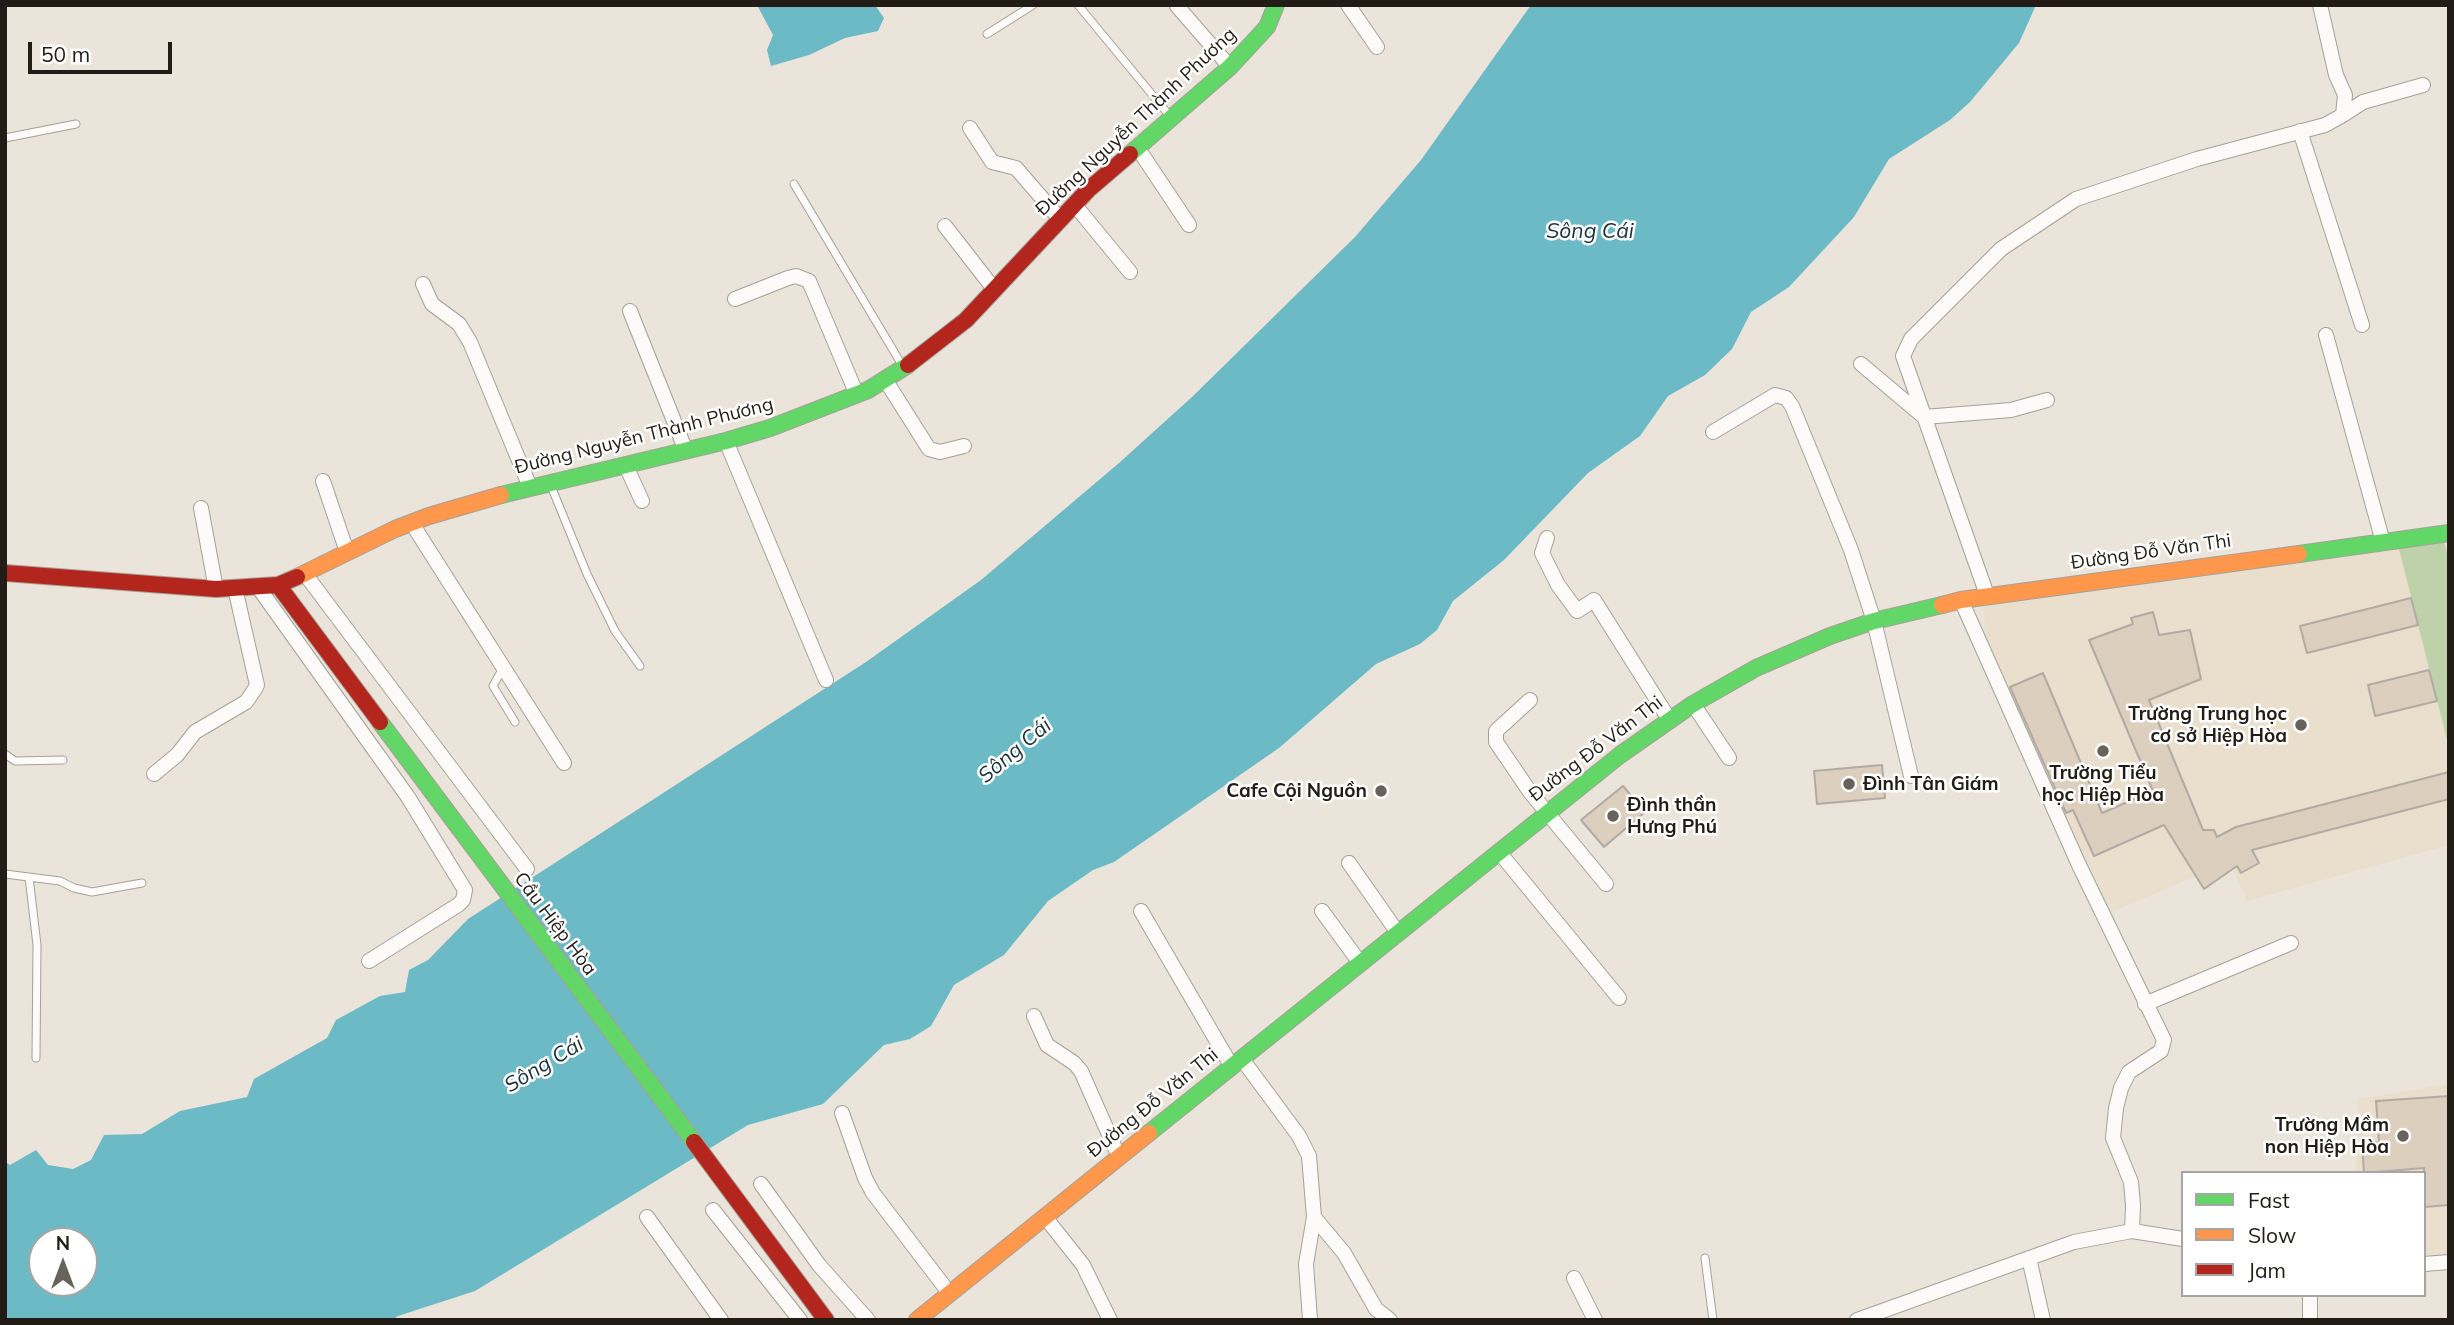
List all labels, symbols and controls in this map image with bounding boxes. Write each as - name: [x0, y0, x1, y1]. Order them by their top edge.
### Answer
- street label: Đường Nguyễn Thành Phương: [1031, 23, 1241, 221]
- scale bar: [32, 28, 175, 72]
- text: 50 m: [41, 41, 90, 67]
- water label: Sông Cái: [1546, 219, 1634, 245]
- street label: Đường Nguyễn Thành Phương: [512, 393, 776, 479]
- street label: Đường Đỗ Văn Thi: [2069, 529, 2233, 575]
- street label: Đường Đỗ Văn Thi: [1525, 691, 1667, 807]
- place label: Trường Trung học cơ sở Hiệp Hòa: [2128, 703, 2287, 747]
- water label: Sông Cái: [973, 713, 1057, 789]
- marker: Trường Trung học cơ sở Hiệp Hòa: [2293, 717, 2309, 733]
- marker: Trường Tiểu học Hiệp Hòa: [2095, 743, 2111, 759]
- place label: Trường Tiểu học Hiệp Hòa: [2042, 762, 2164, 806]
- place label: Đình Tân Giám: [1863, 773, 1999, 795]
- marker: Đình Tân Giám: [1841, 776, 1857, 792]
- place label: Cafe Cội Nguồn: [1226, 780, 1367, 802]
- marker: Cafe Cội Nguồn: [1373, 783, 1389, 799]
- place label: Đình thần Hưng Phú: [1627, 794, 1717, 838]
- marker: Đình thần Hưng Phú: [1605, 808, 1621, 824]
- street label: Cầu Hiệp Hòa: [509, 868, 601, 980]
- water label: Sông Cái: [500, 1032, 588, 1098]
- street label: Đường Đỗ Văn Thi: [1083, 1043, 1223, 1163]
- place label: Trường Mầm non Hiệp Hòa: [2265, 1114, 2389, 1158]
- marker: Trường Mầm non Hiệp Hòa: [2395, 1128, 2411, 1144]
- legend: [2181, 1171, 2426, 1297]
- text: Fast: [2248, 1187, 2290, 1213]
- text: Slow: [2248, 1222, 2296, 1248]
- north arrow: [28, 1227, 98, 1297]
- text: N: [56, 1231, 70, 1255]
- text: Jam: [2248, 1257, 2286, 1283]

